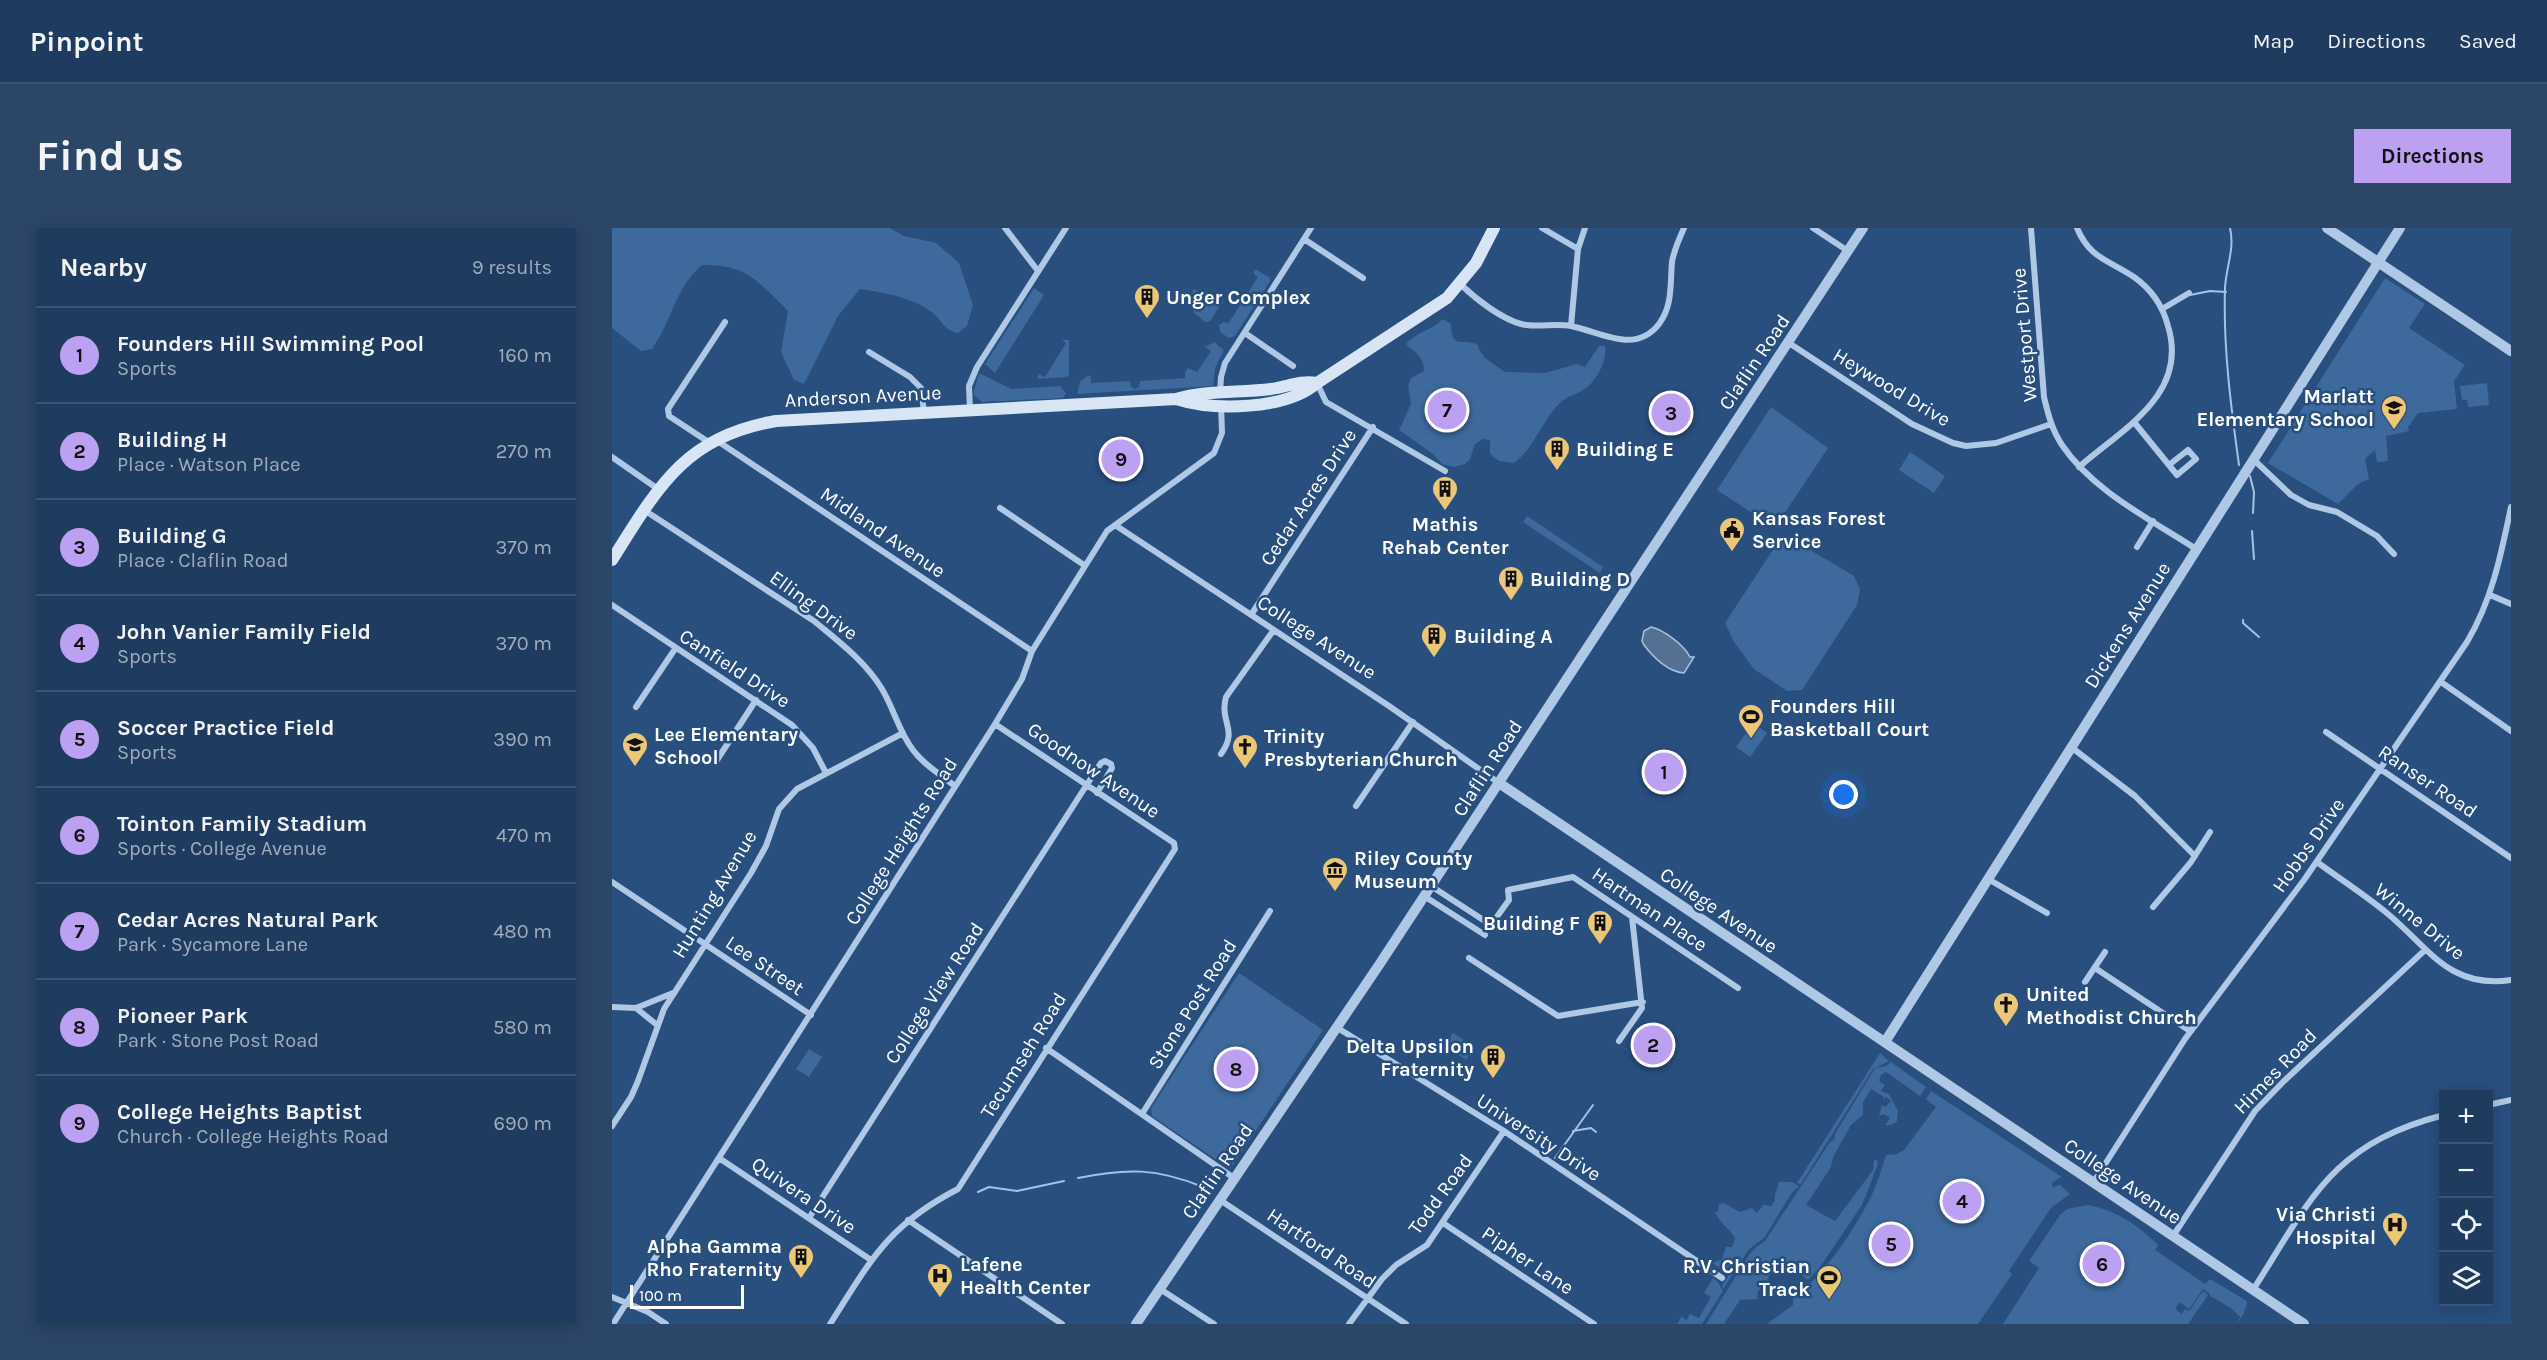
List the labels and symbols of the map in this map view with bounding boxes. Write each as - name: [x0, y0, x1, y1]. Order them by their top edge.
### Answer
- street label: Westport Drive: [2007, 267, 2042, 403]
- building icon: Unger Complex: [1132, 282, 1162, 320]
- place label: Unger Complex: [1166, 286, 1310, 309]
- street label: Claflin Road: [1714, 310, 1795, 414]
- street label: Heywood Drive: [1829, 343, 1955, 431]
- street label: Anderson Avenue: [784, 381, 942, 412]
- place label: Marlatt Elementary School: [2196, 385, 2374, 431]
- pin: 7: [1428, 388, 1466, 432]
- pin: 3: [1652, 390, 1690, 435]
- school or university icon: Marlatt Elementary School: [2379, 393, 2409, 431]
- street label: Cedar Acres Drive: [1256, 424, 1361, 570]
- building icon: Building E: [1542, 434, 1572, 472]
- pin: 9: [1102, 436, 1140, 482]
- place label: Building E: [1576, 438, 1674, 461]
- building icon: Mathis Rehab Center: [1430, 474, 1460, 512]
- street label: Midland Avenue: [816, 482, 950, 583]
- place label: Kansas Forest Service: [1752, 507, 1886, 553]
- place label: Mathis Rehab Center: [1381, 513, 1509, 559]
- public building icon: Kansas Forest Service: [1717, 515, 1747, 553]
- street label: Dickens Avenue: [2079, 558, 2175, 692]
- building icon: Building D: [1496, 564, 1526, 602]
- street label: Elling Drive: [765, 566, 862, 645]
- place label: Building D: [1530, 568, 1630, 591]
- street label: College Avenue: [1253, 591, 1380, 684]
- building icon: Building A: [1419, 621, 1449, 659]
- street label: Canfield Drive: [675, 624, 794, 713]
- place label: Building A: [1454, 625, 1553, 648]
- place label: Founders Hill Basketball Court: [1770, 695, 1929, 741]
- sports icon: Founders Hill Basketball Court: [1736, 702, 1766, 740]
- street label: Claflin Road: [1448, 716, 1527, 821]
- street label: Goodnow Avenue: [1023, 718, 1164, 823]
- place label: Lee Elementary School: [654, 723, 798, 769]
- place label: Trinity Presbyterian Church: [1264, 725, 1458, 771]
- school or university icon: Lee Elementary School: [620, 730, 650, 768]
- church icon: Trinity Presbyterian Church: [1230, 732, 1260, 770]
- street label: Ranser Road: [2374, 740, 2481, 823]
- pin: 1: [1644, 750, 1684, 794]
- street label: College Heights Road: [841, 753, 962, 929]
- your location: [1829, 780, 1858, 809]
- street label: Hobbs Drive: [2267, 794, 2349, 897]
- street label: Hunting Avenue: [667, 826, 762, 962]
- place label: Riley County Museum: [1354, 847, 1472, 893]
- museum icon: Riley County Museum: [1320, 855, 1350, 893]
- street label: Hartman Place: [1588, 862, 1712, 956]
- street label: College Avenue: [1656, 863, 1782, 958]
- street label: Winne Drive: [2370, 878, 2470, 965]
- building icon: Building F: [1585, 908, 1615, 946]
- place label: Building F: [1483, 912, 1580, 935]
- street label: College View Road: [880, 918, 989, 1068]
- street label: Lee Street: [721, 931, 809, 1000]
- street label: Stone Post Road: [1143, 935, 1242, 1073]
- place label: United Methodist Church: [2026, 983, 2197, 1029]
- street label: Tecumseh Road: [976, 988, 1071, 1122]
- church icon: United Methodist Church: [1991, 990, 2021, 1028]
- pin: 2: [1634, 1022, 1672, 1068]
- street label: Himes Road: [2229, 1024, 2322, 1119]
- place label: Delta Upsilon Fraternity: [1346, 1035, 1474, 1081]
- building icon: Delta Upsilon Fraternity: [1478, 1042, 1508, 1080]
- pin: 8: [1216, 1046, 1256, 1092]
- street label: University Drive: [1472, 1089, 1605, 1186]
- street label: Claflin Road: [1177, 1119, 1258, 1223]
- street label: College Avenue: [2060, 1134, 2186, 1229]
- street label: Todd Road: [1404, 1150, 1477, 1239]
- street label: Quivera Drive: [747, 1152, 860, 1239]
- pin: 4: [1942, 1178, 1982, 1224]
- street label: Hartford Road: [1263, 1203, 1381, 1293]
- place label: Via Christi Hospital: [2276, 1203, 2376, 1249]
- hospital icon: Via Christi Hospital: [2380, 1210, 2410, 1248]
- street label: Pipher Lane: [1477, 1221, 1578, 1300]
- pin: 5: [1872, 1222, 1910, 1266]
- place label: Alpha Gamma Rho Fraternity: [646, 1235, 782, 1281]
- building icon: Alpha Gamma Rho Fraternity: [786, 1242, 816, 1280]
- pin: 6: [2082, 1242, 2122, 1286]
- place label: Lafene Health Center: [960, 1253, 1090, 1299]
- place label: R.V. Christian Track: [1683, 1255, 1810, 1301]
- hospital icon: Lafene Health Center: [925, 1261, 955, 1299]
- sports icon: R.V. Christian Track: [1814, 1263, 1844, 1301]
- scale bar: [630, 1282, 744, 1310]

